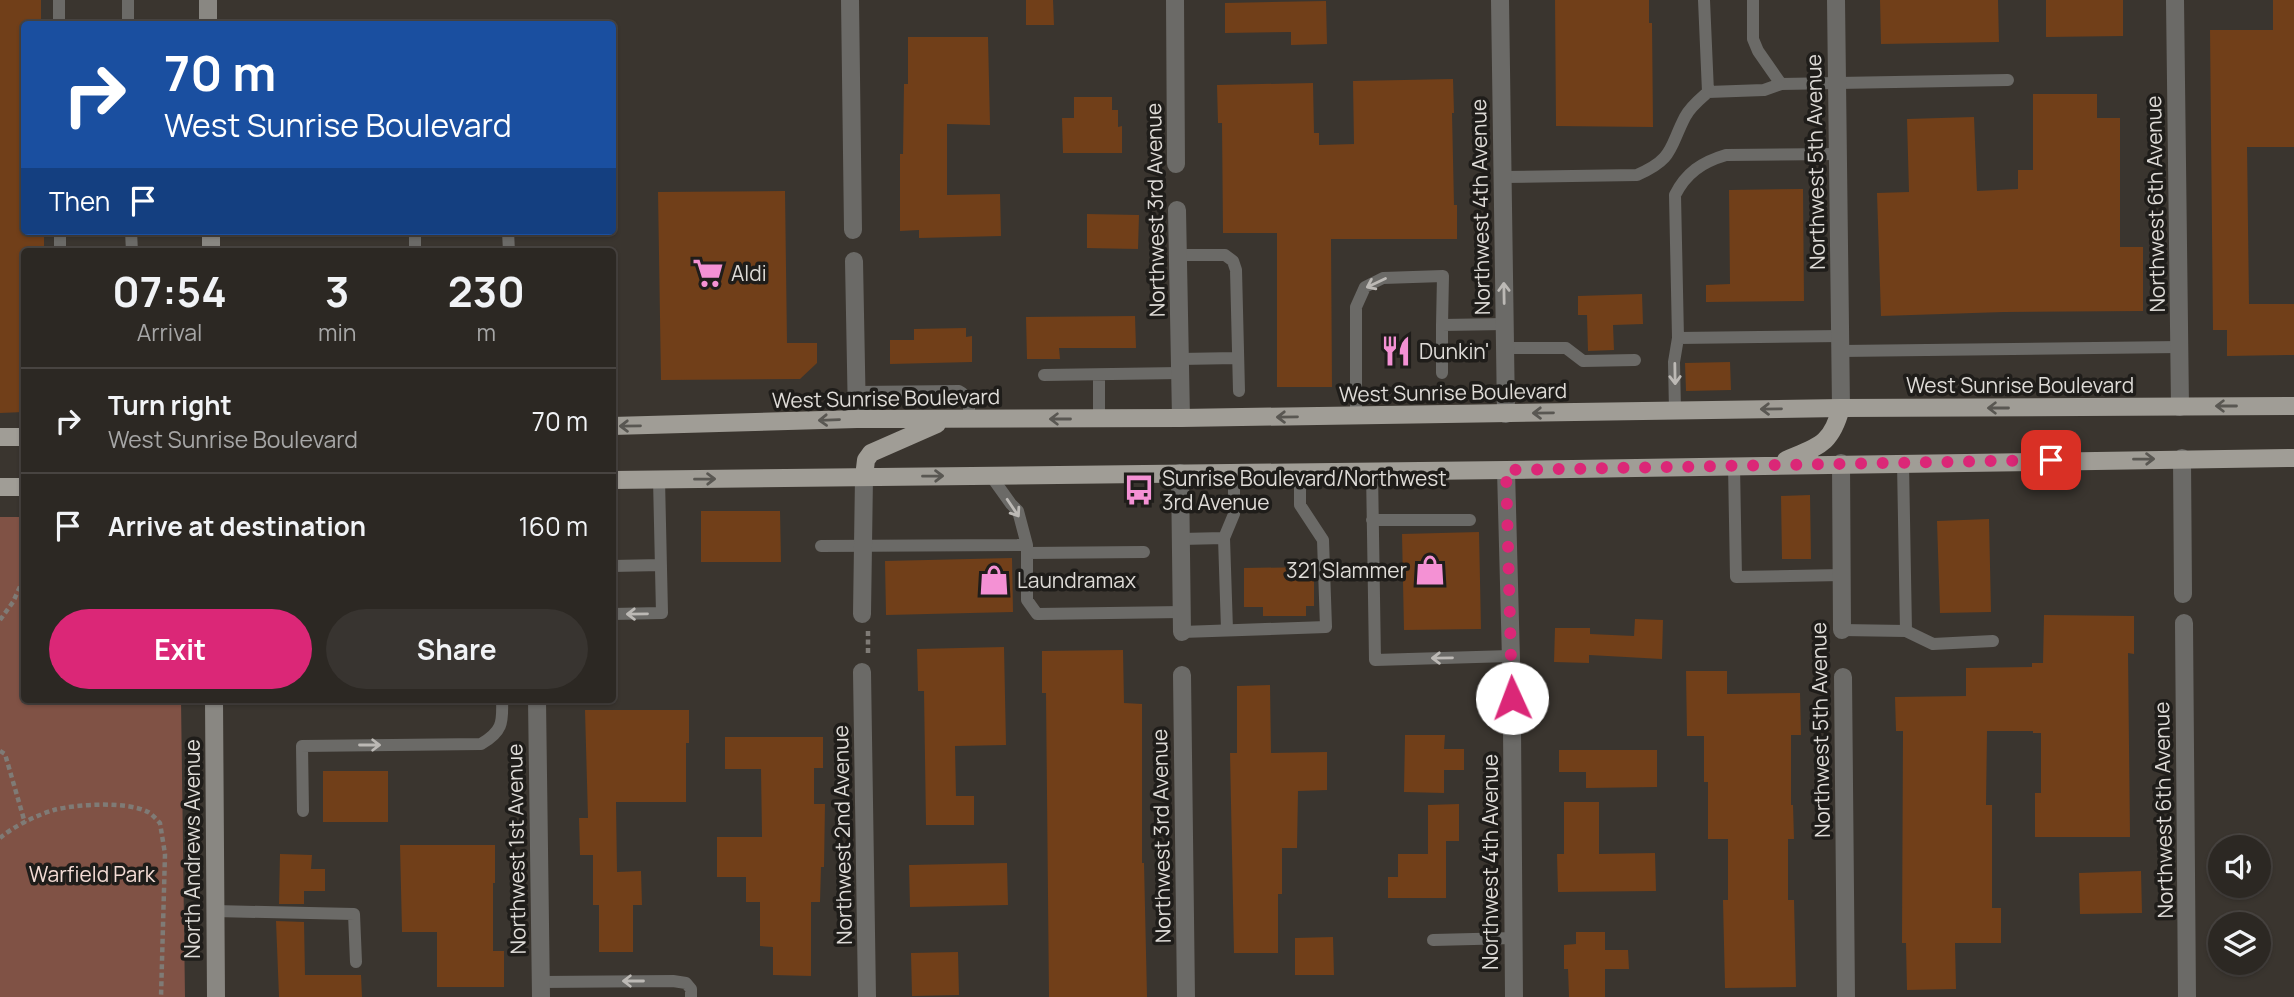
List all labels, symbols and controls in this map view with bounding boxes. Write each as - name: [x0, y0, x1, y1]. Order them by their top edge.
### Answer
- text: 70 m: [164, 39, 276, 106]
- icon: right: [49, 49, 140, 140]
- street label: Northwest 5th Avenue: [1799, 54, 1831, 270]
- street label: Northwest 6th Avenue: [2139, 95, 2171, 313]
- street label: Northwest 4th Avenue: [1464, 99, 1496, 315]
- text: West Sunrise Boulevard: [164, 103, 512, 147]
- street label: Northwest 3rd Avenue: [1139, 103, 1171, 317]
- icon: arrive: [124, 182, 162, 220]
- text: Then: [49, 183, 110, 219]
- supermarket icon: Aldi: [691, 256, 725, 290]
- place label: Aldi: [731, 259, 767, 287]
- text: 07:54: [112, 262, 227, 320]
- text: 3: [325, 262, 349, 320]
- text: 230: [448, 262, 525, 320]
- one-way arrow: [1366, 277, 1387, 290]
- one-way arrow: [1497, 281, 1511, 304]
- text: Arrival: [137, 316, 202, 348]
- text: min: [318, 316, 357, 348]
- text: m: [477, 316, 496, 348]
- restaurant icon: Dunkin': [1379, 334, 1413, 368]
- place label: Dunkin': [1419, 337, 1490, 365]
- one-way arrow: [1668, 363, 1681, 386]
- street label: West Sunrise Boulevard: [1906, 371, 2134, 399]
- street label: West Sunrise Boulevard: [1339, 376, 1567, 408]
- street label: West Sunrise Boulevard: [772, 382, 1000, 414]
- text: Turn right: [108, 387, 232, 423]
- one-way arrow: [2215, 400, 2238, 413]
- one-way arrow: [1987, 401, 2010, 415]
- icon: right: [49, 402, 87, 440]
- text: 70 m: [532, 403, 588, 439]
- one-way arrow: [1760, 403, 1783, 416]
- one-way arrow: [1532, 406, 1555, 420]
- one-way arrow: [1276, 410, 1299, 424]
- one-way arrow: [1049, 412, 1072, 426]
- one-way arrow: [818, 414, 841, 427]
- one-way arrow: [619, 419, 642, 433]
- text: West Sunrise Boulevard: [108, 423, 358, 455]
- pin: [2021, 430, 2081, 490]
- icon: arrive: [2032, 441, 2070, 479]
- one-way arrow: [2133, 452, 2156, 466]
- place label: Sunrise Boulevard/Northwest 3rd Avenue: [1162, 464, 1447, 516]
- one-way arrow: [921, 469, 944, 483]
- one-way arrow: [693, 472, 716, 485]
- bus stop icon: Sunrise Boulevard/Northwest 3rd Avenue: [1122, 473, 1156, 507]
- one-way arrow: [1006, 498, 1021, 517]
- icon: arrive: [49, 507, 87, 545]
- text: Arrive at destination: [108, 508, 366, 544]
- text: 160 m: [519, 508, 588, 544]
- shop icon: 321 Slammer: [1413, 553, 1447, 587]
- place label: 321 Slammer: [1286, 556, 1407, 584]
- shop icon: Laundramax: [977, 563, 1011, 597]
- place label: Laundramax: [1017, 566, 1136, 594]
- one-way arrow: [625, 607, 648, 621]
- button: Exit: [49, 609, 312, 689]
- button: Share: [326, 609, 588, 689]
- street label: Northwest 5th Avenue: [1804, 622, 1836, 838]
- one-way arrow: [1431, 651, 1454, 665]
- position arrow: [1475, 661, 1549, 735]
- street label: Northwest 6th Avenue: [2147, 701, 2179, 919]
- street label: Northwest 2nd Avenue: [826, 725, 858, 945]
- street label: Northwest 3rd Avenue: [1145, 729, 1177, 943]
- one-way arrow: [358, 738, 381, 752]
- street label: North Andrews Avenue: [178, 739, 206, 959]
- street label: Northwest 1st Avenue: [500, 743, 532, 955]
- street label: Northwest 4th Avenue: [1476, 754, 1504, 970]
- map controls: [2208, 835, 2271, 975]
- button: sound: [2208, 835, 2271, 898]
- park label: Warfield Park: [29, 860, 156, 888]
- button: layers: [2208, 912, 2271, 975]
- one-way arrow: [622, 975, 645, 988]

